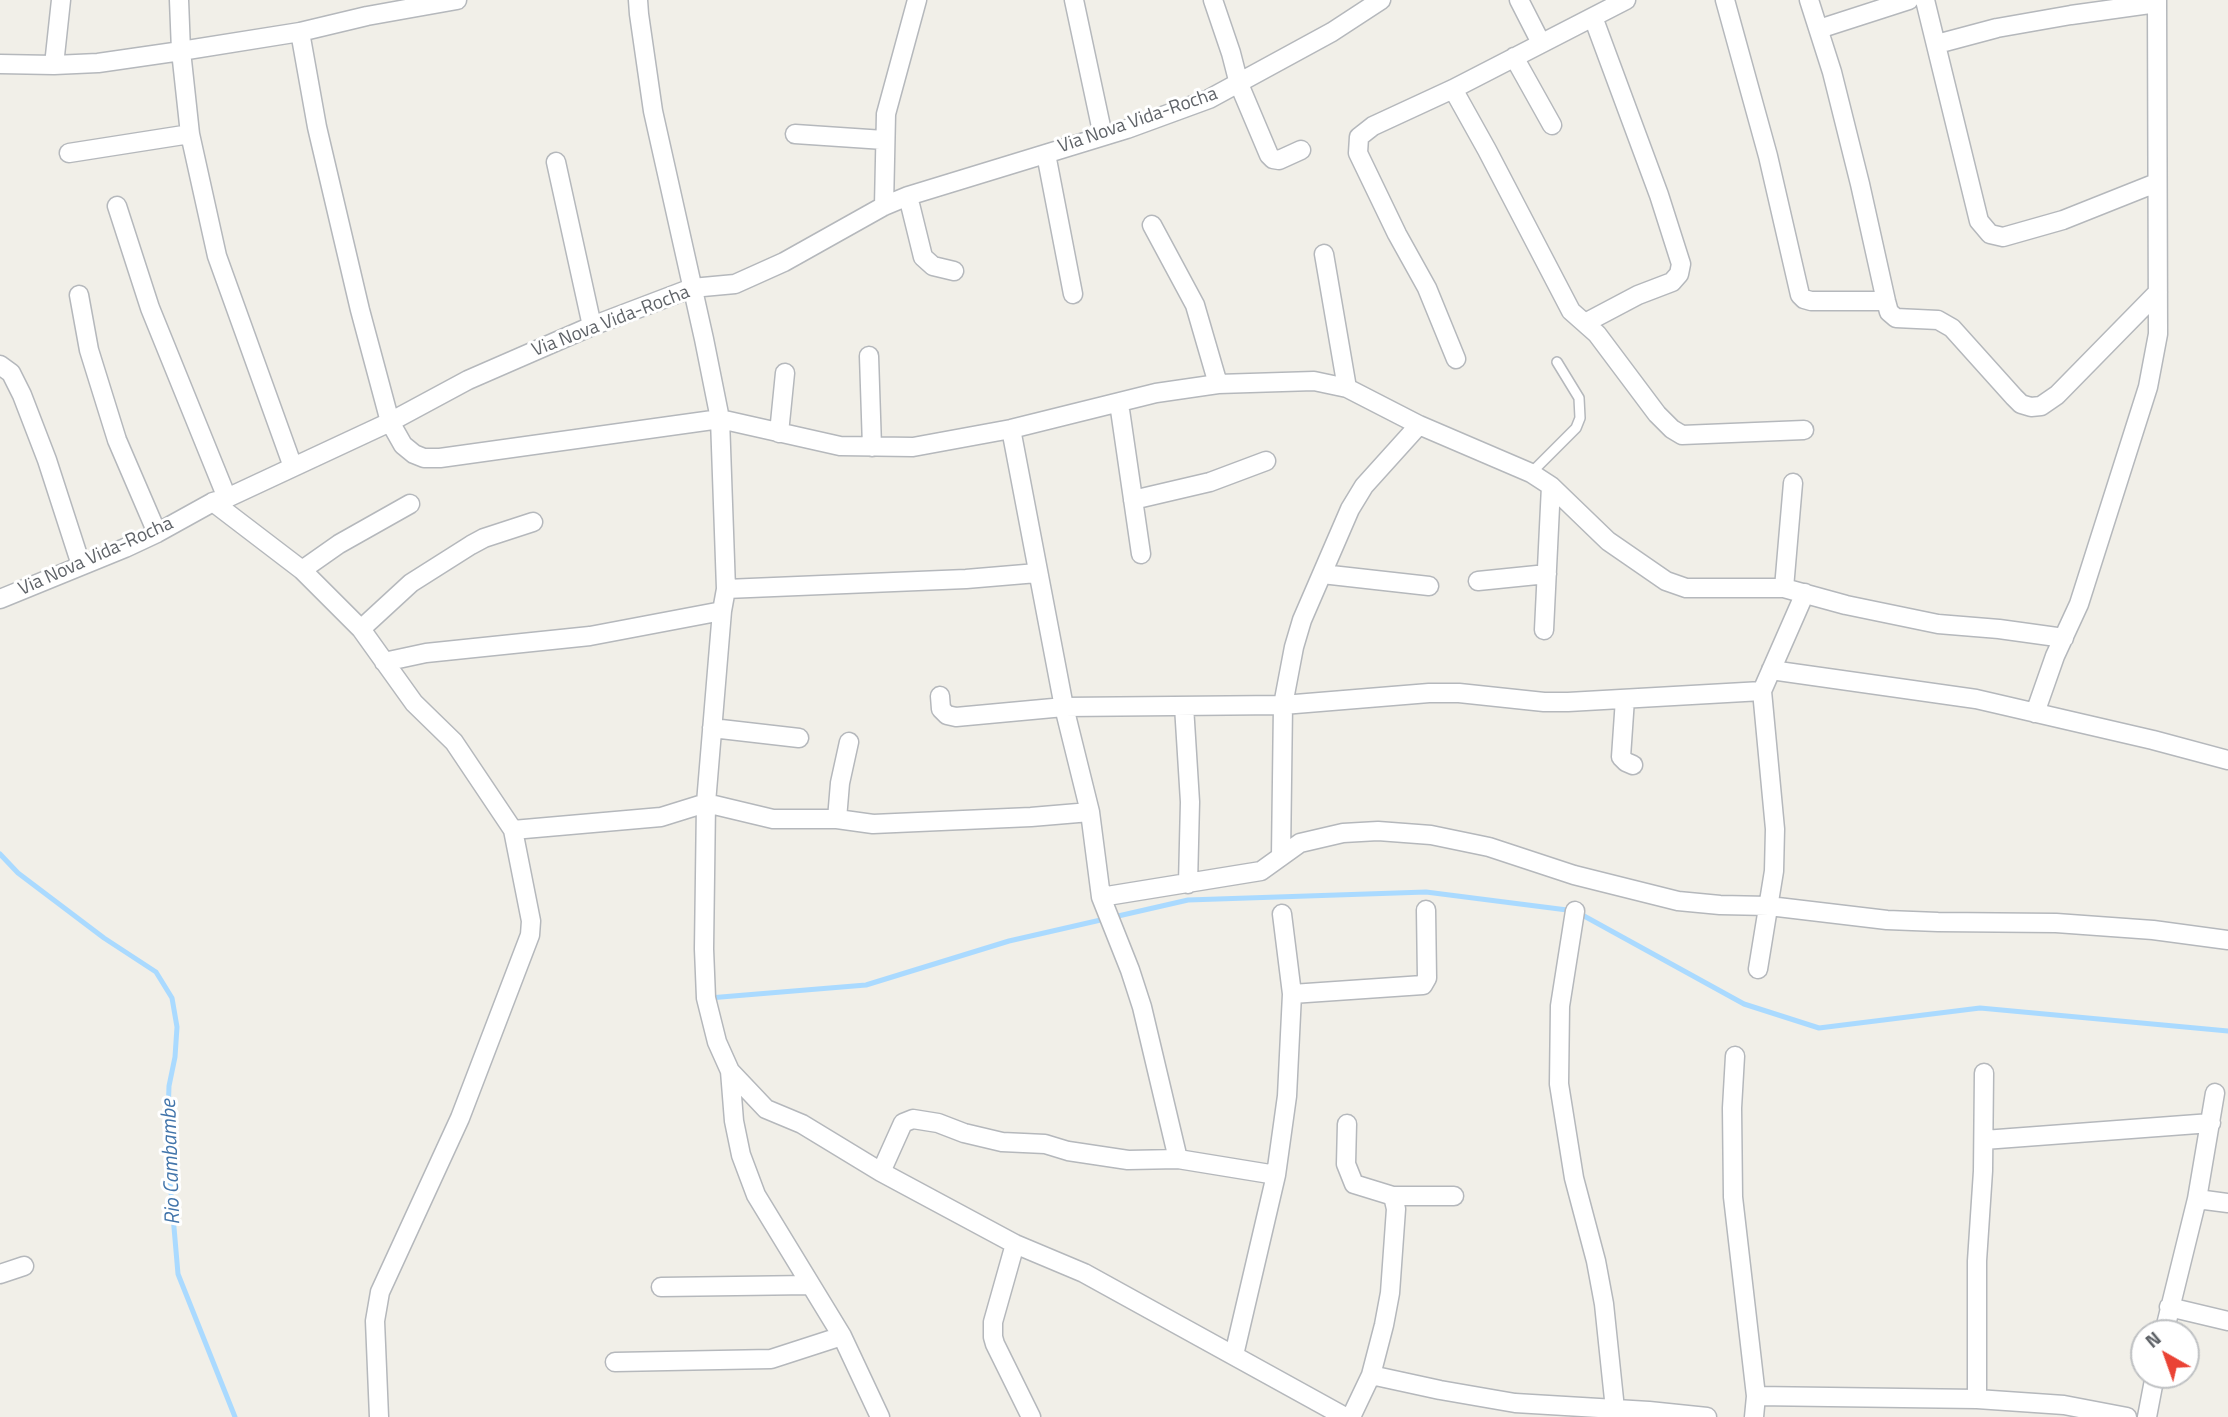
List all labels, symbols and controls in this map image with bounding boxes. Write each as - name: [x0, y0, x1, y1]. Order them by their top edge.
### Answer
- street label: Via Nova Vida-Rocha: [1055, 83, 1221, 159]
- street label: Via Nova Vida-Rocha: [529, 281, 693, 363]
- street label: Via Nova Vida-Rocha: [15, 513, 177, 601]
- water label: Rio Cambambe: [157, 1099, 187, 1225]
- north arrow: [2130, 1319, 2200, 1389]
- text: N: [2138, 1324, 2167, 1354]

